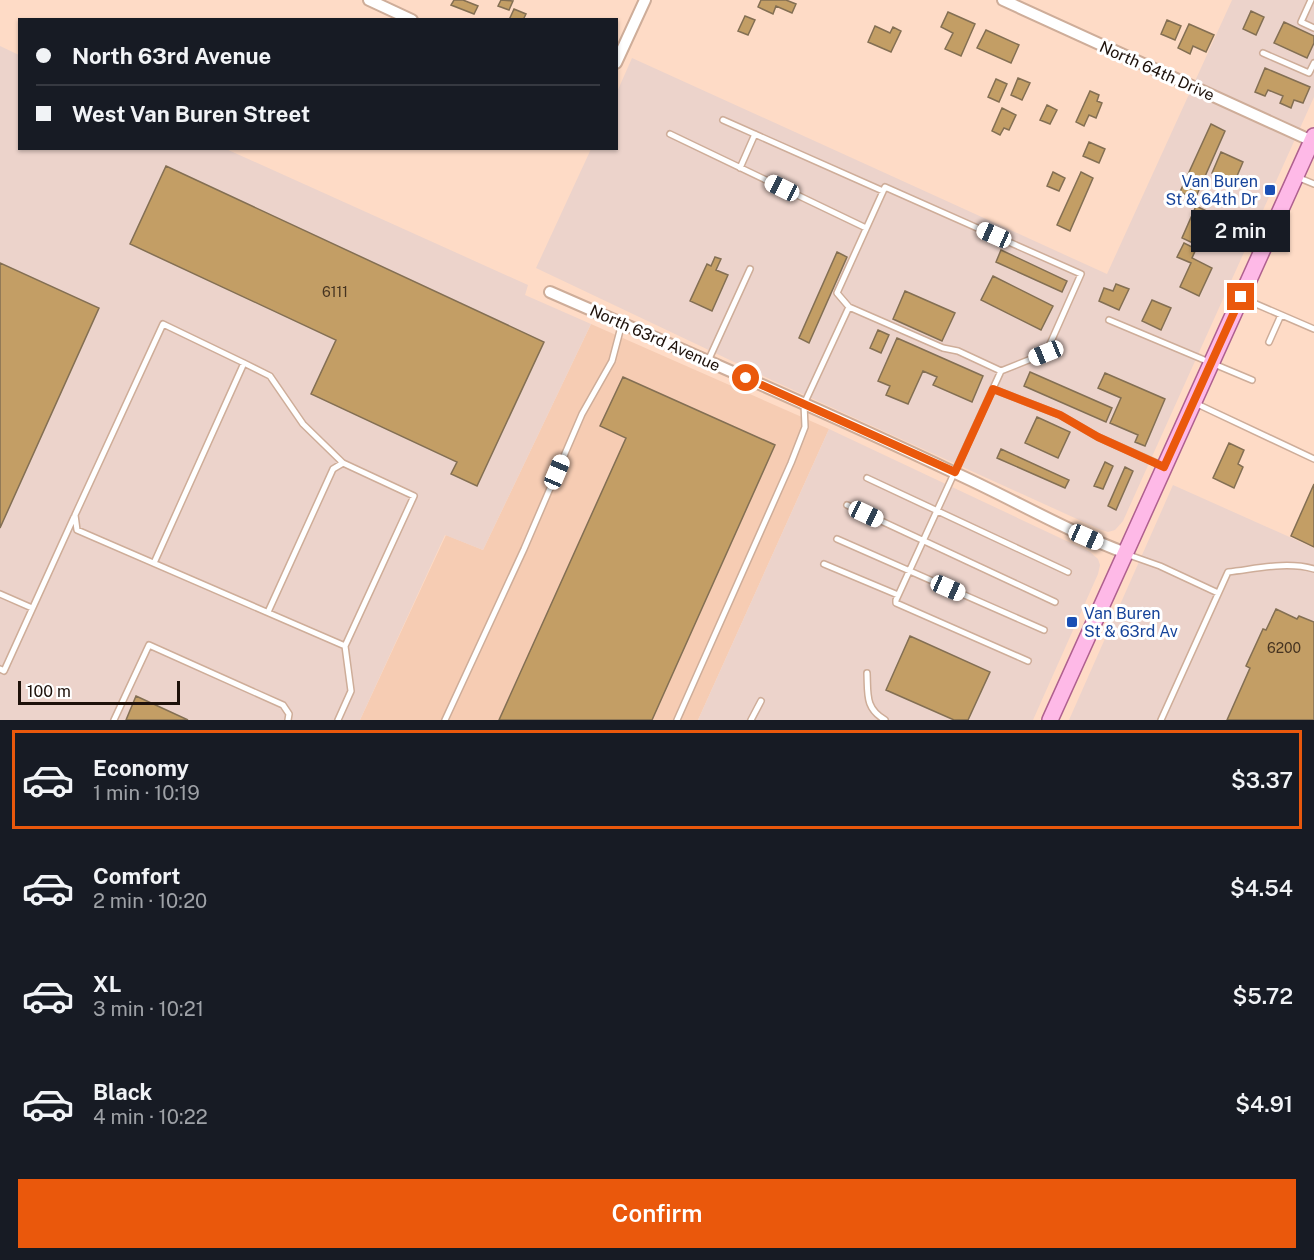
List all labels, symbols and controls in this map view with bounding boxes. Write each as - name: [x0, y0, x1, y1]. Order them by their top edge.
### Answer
- street label: North 64th Drive: [1097, 37, 1217, 105]
- text: North 63rd Avenue: [72, 43, 271, 69]
- text: West Van Buren Street: [72, 101, 310, 127]
- car: [762, 172, 802, 204]
- place label: Van Buren St & 64th Dr: [1166, 172, 1258, 209]
- marker: Van Buren St & 64th Dr: [1263, 183, 1277, 197]
- callout: 2 min: [1192, 210, 1290, 252]
- car: [974, 219, 1014, 251]
- text: 2 min: [1215, 219, 1266, 243]
- route end: [1227, 283, 1254, 310]
- house number: 6111: [322, 284, 348, 300]
- street label: North 63rd Avenue: [587, 301, 723, 375]
- car: [1026, 338, 1066, 368]
- route start: [732, 364, 759, 391]
- car: [542, 452, 572, 492]
- car: [846, 498, 886, 530]
- car: [1066, 521, 1106, 553]
- car: [928, 572, 968, 604]
- place label: Van Buren St & 63rd Av: [1084, 604, 1178, 641]
- marker: Van Buren St & 63rd Av: [1065, 615, 1079, 629]
- house number: 6200: [1267, 640, 1301, 656]
- scale bar: [18, 678, 180, 706]
- text: 100 m: [27, 682, 71, 701]
- icon: car: [21, 753, 75, 807]
- text: Economy: [93, 755, 189, 781]
- text: $3.37: [1231, 767, 1293, 793]
- text: 1 min · 10:19: [93, 781, 200, 805]
- icon: car: [21, 861, 75, 915]
- text: Comfort: [93, 863, 180, 889]
- text: $4.54: [1230, 875, 1293, 901]
- text: 2 min · 10:20: [93, 889, 207, 913]
- icon: car: [21, 969, 75, 1023]
- text: XL: [93, 971, 121, 997]
- text: $5.72: [1233, 983, 1293, 1009]
- text: 3 min · 10:21: [93, 997, 204, 1021]
- icon: car: [21, 1077, 75, 1131]
- text: Black: [93, 1079, 152, 1105]
- text: $4.91: [1235, 1091, 1293, 1117]
- text: 4 min · 10:22: [93, 1105, 208, 1129]
- button: Confirm: [18, 1179, 1296, 1248]

